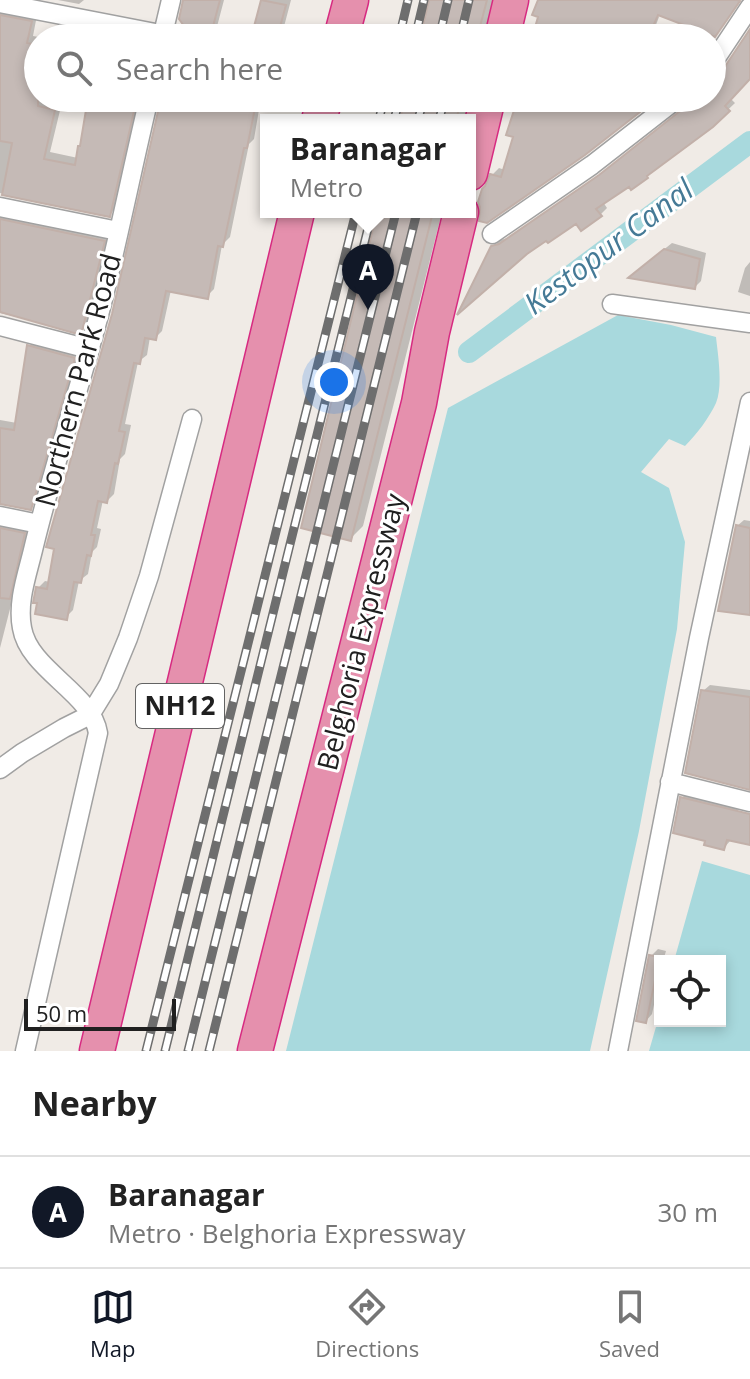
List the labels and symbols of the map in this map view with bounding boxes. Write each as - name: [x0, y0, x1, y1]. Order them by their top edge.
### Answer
- water label: Kestopur Canal: [515, 168, 702, 323]
- pin: A: [342, 244, 394, 310]
- street label: Northern Park Road: [25, 249, 129, 511]
- your location: [314, 362, 354, 402]
- street label: Belghoria Expressway: [307, 488, 413, 774]
- road number: NH12: [136, 684, 224, 728]
- scale bar: [24, 995, 176, 1031]

